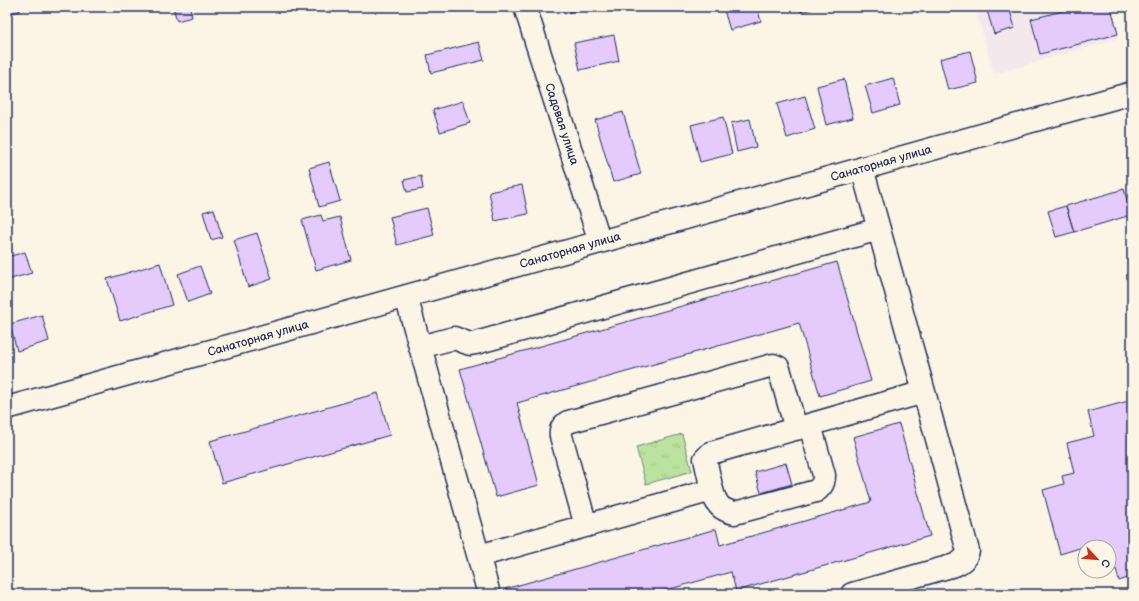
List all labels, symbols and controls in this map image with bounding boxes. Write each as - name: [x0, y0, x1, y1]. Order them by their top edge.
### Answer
- street label: Садовая улица: [541, 81, 582, 167]
- street label: Санаторная улица: [829, 142, 933, 185]
- street label: Санаторная улица: [518, 229, 622, 272]
- street label: Санаторная улица: [206, 317, 310, 360]
- north arrow: [1077, 539, 1117, 579]
- text: С: [1098, 557, 1113, 570]

